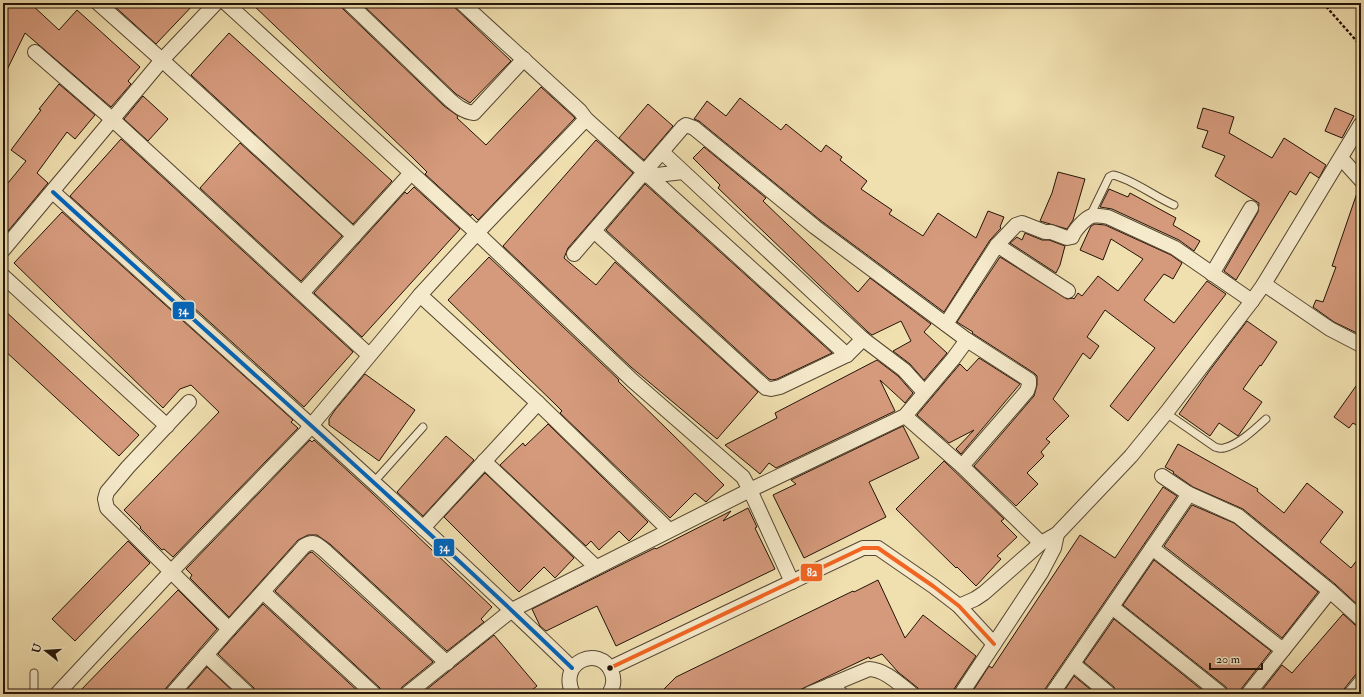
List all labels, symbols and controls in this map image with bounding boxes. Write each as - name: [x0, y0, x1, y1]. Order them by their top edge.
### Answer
- line badge: 34: [172, 301, 195, 320]
- text: 34: [178, 304, 189, 318]
- line badge: 34: [433, 538, 455, 557]
- text: 34: [439, 541, 450, 555]
- line badge: 82: [800, 563, 823, 582]
- text: 82: [807, 566, 818, 579]
- north arrow: [26, 631, 66, 671]
- text: U: [29, 641, 45, 655]
- scale bar: [1210, 645, 1262, 671]
- text: 20 m: [1216, 652, 1241, 667]
- unlabelled marker: [605, 663, 615, 673]

